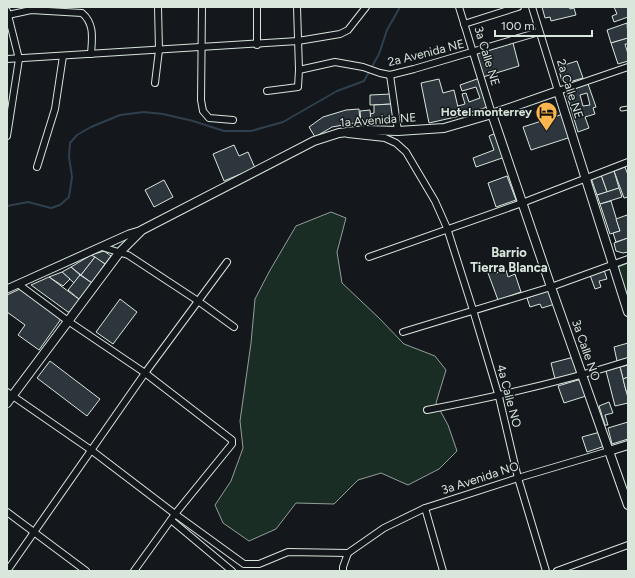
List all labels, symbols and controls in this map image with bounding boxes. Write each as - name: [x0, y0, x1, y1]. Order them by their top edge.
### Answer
- scale bar: [495, 12, 592, 38]
- text: 100 m: [501, 19, 535, 33]
- street label: 3a Calle NE: [471, 25, 503, 87]
- street label: 2a Avenida NE: [386, 37, 466, 69]
- street label: 2a Calle NE: [554, 57, 586, 121]
- hotel icon: Hotel monterrey: [534, 99, 560, 132]
- place label: Hotel monterrey: [441, 105, 532, 119]
- street label: 1a Avenida NE: [339, 110, 417, 130]
- district label: Barrio Tierra Blanca: [470, 245, 548, 275]
- street label: 3a Calle NO: [569, 318, 603, 382]
- street label: 4a Calle NO: [494, 363, 524, 429]
- street label: 3a Avenida NO: [440, 459, 520, 497]

